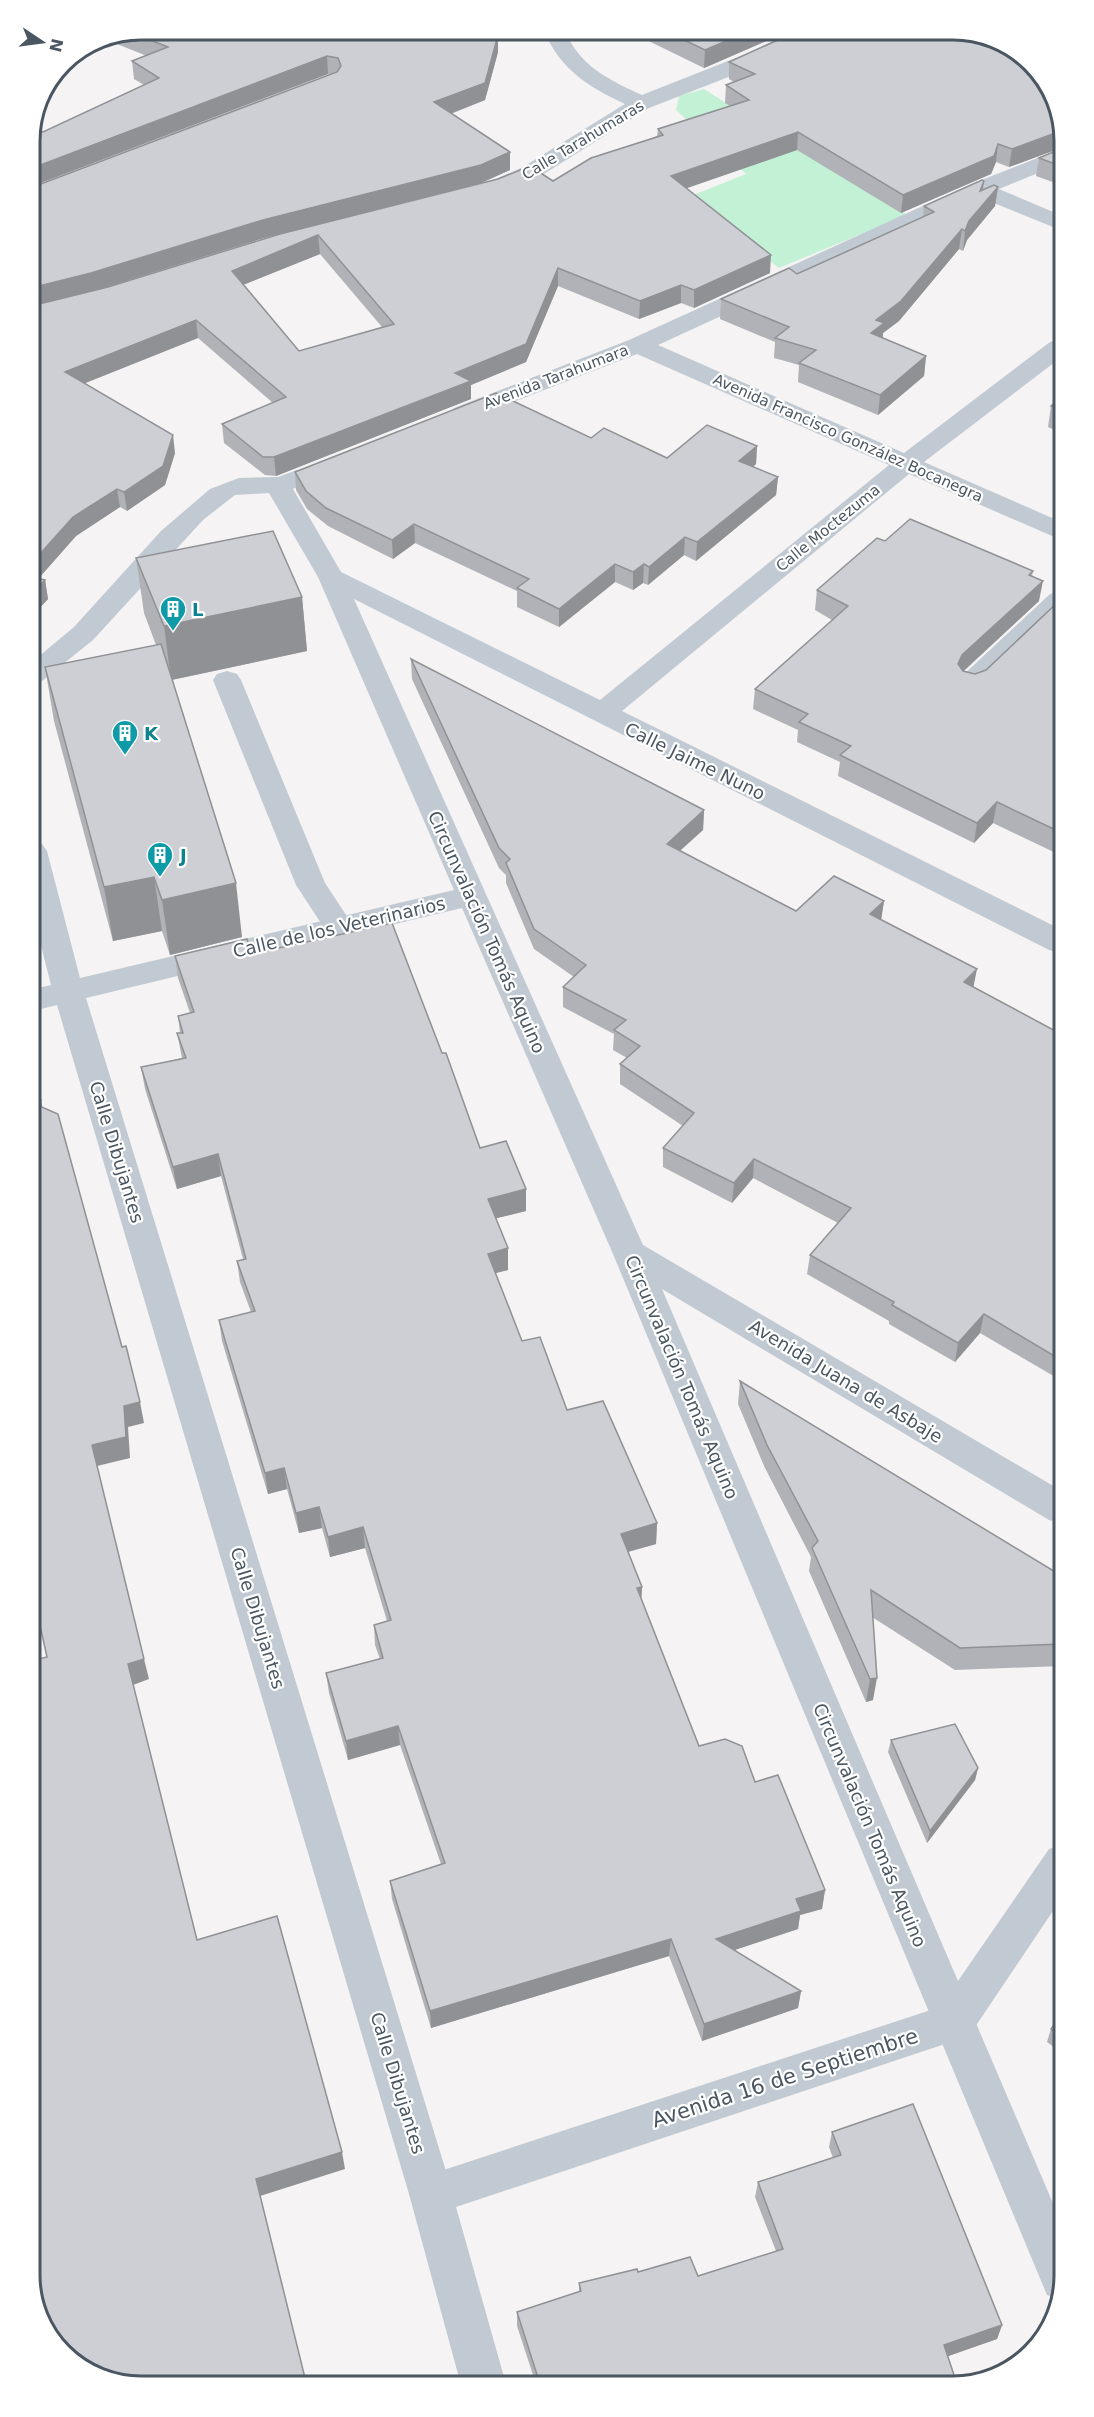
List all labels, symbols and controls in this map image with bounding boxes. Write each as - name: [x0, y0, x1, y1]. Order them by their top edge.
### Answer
- north arrow: [12, 12, 72, 72]
- text: N: [45, 37, 67, 54]
- street label: Calle Tarahumaras: [519, 96, 647, 184]
- street label: Avenida Tarahumara: [481, 341, 631, 413]
- street label: Avenida Francisco González Bocanegra: [710, 370, 986, 506]
- street label: Calle Moctezuma: [772, 481, 884, 575]
- building icon: L: [158, 594, 188, 632]
- place label: L: [192, 599, 203, 620]
- building icon: K: [110, 718, 140, 756]
- street label: Calle Jaime Nuno: [621, 718, 769, 804]
- place label: K: [144, 723, 159, 744]
- street label: Circunvalación Tomás Aquino: [424, 808, 550, 1056]
- building icon: J: [145, 840, 175, 878]
- place label: J: [178, 845, 187, 866]
- street label: Calle de los Veterinarios: [231, 892, 447, 962]
- street label: Calle Dibujantes: [85, 1079, 149, 1225]
- street label: Circunvalación Tomás Aquino: [621, 1252, 743, 1502]
- street label: Avenida Juana de Asbaje: [745, 1315, 947, 1447]
- street label: Calle Dibujantes: [226, 1545, 290, 1691]
- street label: Circunvalación Tomás Aquino: [809, 1700, 931, 1950]
- street label: Calle Dibujantes: [366, 2010, 430, 2156]
- street label: Avenida 16 de Septiembre: [649, 2024, 921, 2132]

